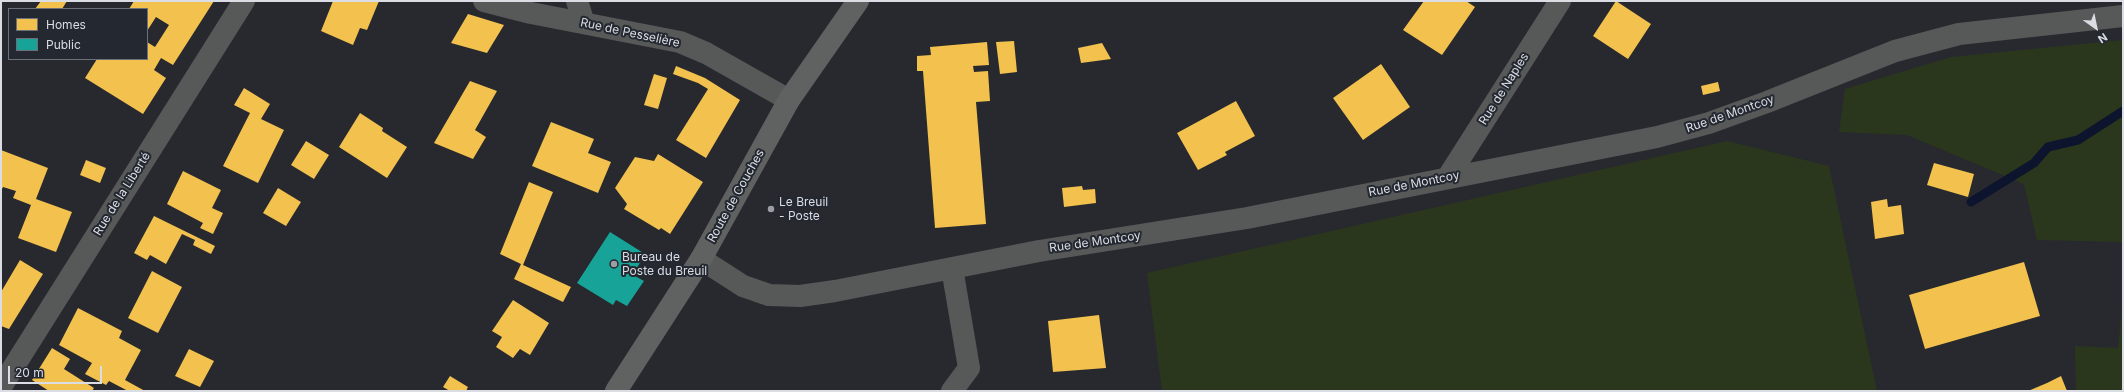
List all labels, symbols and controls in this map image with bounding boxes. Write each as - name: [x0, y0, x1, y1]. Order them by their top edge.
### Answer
- legend: [8, 8, 148, 60]
- north arrow: [2076, 8, 2116, 48]
- street label: Rue de Pesselière: [579, 15, 681, 51]
- text: Homes: [46, 17, 86, 32]
- text: N: [2095, 30, 2110, 46]
- text: Public: [46, 37, 81, 52]
- street label: Rue de Naples: [1476, 50, 1532, 128]
- street label: Rue de Montcoy: [1684, 92, 1776, 136]
- street label: Route de Couches: [704, 147, 768, 245]
- street label: Rue de la Liberté: [91, 150, 153, 238]
- street label: Rue de Montcoy: [1367, 168, 1461, 200]
- place label: Le Breuil - Poste: [779, 195, 828, 223]
- marker: Le Breuil - Poste: [766, 204, 776, 214]
- street label: Rue de Montcoy: [1048, 228, 1142, 256]
- place label: Bureau de Poste du Breuil: [622, 250, 707, 278]
- marker: Bureau de Poste du Breuil: [609, 259, 619, 269]
- scale bar: [10, 358, 104, 384]
- text: 20 m: [15, 365, 44, 380]

